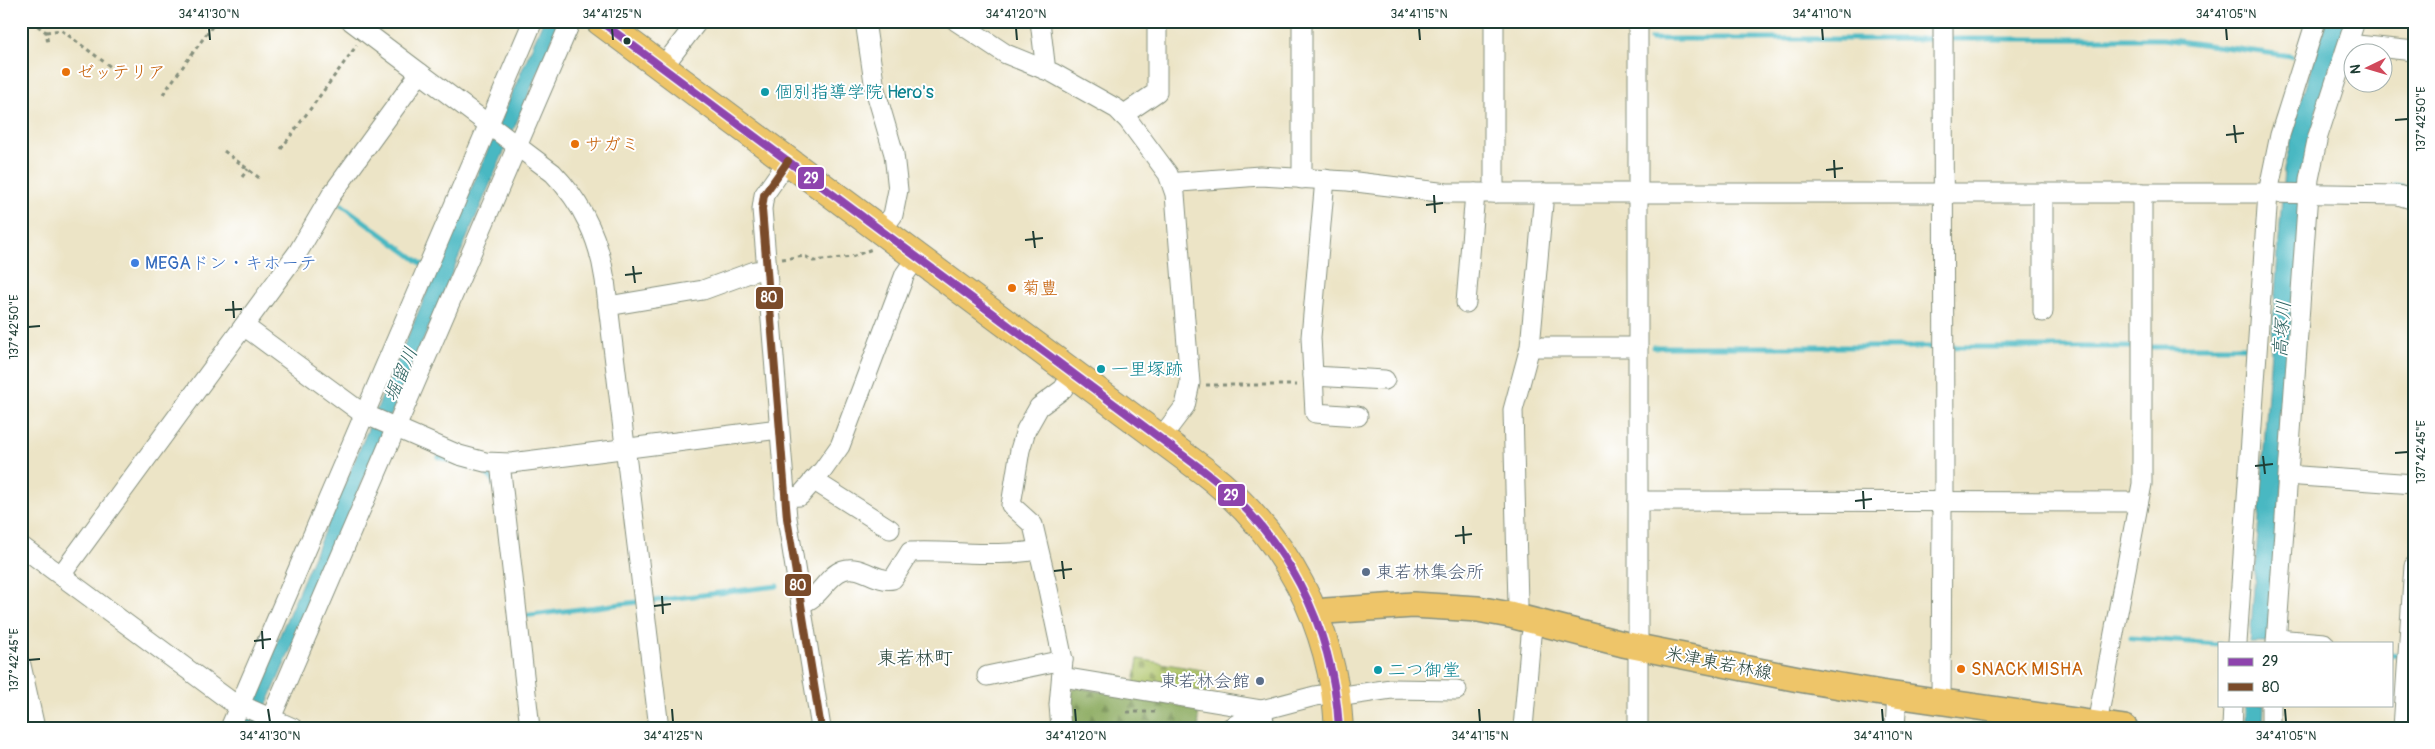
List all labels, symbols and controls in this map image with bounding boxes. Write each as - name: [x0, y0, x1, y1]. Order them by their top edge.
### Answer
- text: 34°41'30"N: [179, 7, 239, 22]
- text: 34°41'25"N: [582, 7, 642, 22]
- text: 34°41'20"N: [986, 7, 1046, 22]
- text: 34°41'15"N: [1390, 7, 1448, 22]
- text: 34°41'10"N: [1793, 7, 1851, 22]
- text: 34°41'05"N: [2196, 7, 2256, 22]
- unlabelled marker: [622, 36, 632, 46]
- north arrow: [2342, 42, 2392, 92]
- place label: ゼッテリア: [76, 61, 166, 84]
- text: N: [2347, 64, 2364, 75]
- marker: ゼッテリア: [60, 66, 72, 78]
- place label: 個別指導学院 Hero's: [775, 81, 934, 104]
- marker: 個別指導学院 Hero's: [759, 86, 771, 98]
- text: 137°42'50"E: [2414, 87, 2429, 151]
- place label: サガミ: [585, 133, 639, 156]
- marker: サガミ: [569, 138, 581, 150]
- line badge: 29: [797, 166, 825, 190]
- text: 29: [803, 170, 819, 187]
- place label: MEGAドン・キホーテ: [145, 252, 317, 275]
- marker: MEGAドン・キホーテ: [129, 257, 141, 269]
- place label: 菊豊: [1022, 277, 1058, 300]
- marker: 菊豊: [1006, 282, 1018, 294]
- line badge: 80: [755, 286, 784, 310]
- text: 80: [761, 289, 778, 306]
- text: 137°42'50"E: [7, 295, 22, 359]
- water label: 高塚川: [2268, 300, 2296, 358]
- water label: 堀留川: [379, 343, 423, 405]
- place label: 一里塚跡: [1111, 358, 1183, 381]
- marker: 一里塚跡: [1095, 363, 1107, 375]
- text: 137°42'45"E: [2414, 420, 2429, 484]
- line badge: 29: [1217, 483, 1246, 507]
- text: 29: [1223, 487, 1239, 504]
- place label: 東若林集会所: [1376, 561, 1484, 584]
- marker: 東若林集会所: [1360, 566, 1372, 578]
- line badge: 80: [784, 573, 812, 597]
- text: 80: [790, 577, 807, 594]
- text: 137°42'45"E: [7, 628, 22, 692]
- street label: 米津東若林線: [1664, 642, 1774, 685]
- legend: [2218, 642, 2392, 706]
- district label: 東若林町: [877, 646, 953, 670]
- text: 29: [2262, 652, 2278, 671]
- place label: SNACK MISHA: [1971, 658, 2083, 681]
- place label: 二つ御堂: [1388, 659, 1460, 682]
- marker: SNACK MISHA: [1955, 663, 1967, 675]
- marker: 二つ御堂: [1372, 664, 1384, 676]
- place label: 東若林会館: [1160, 670, 1250, 693]
- marker: 東若林会館: [1254, 675, 1266, 687]
- text: 80: [2262, 678, 2280, 697]
- text: 34°41'30"N: [240, 729, 300, 744]
- text: 34°41'25"N: [643, 729, 703, 744]
- text: 34°41'20"N: [1046, 729, 1106, 744]
- text: 34°41'15"N: [1451, 729, 1509, 744]
- text: 34°41'10"N: [1854, 729, 1912, 744]
- text: 34°41'05"N: [2256, 729, 2316, 744]

